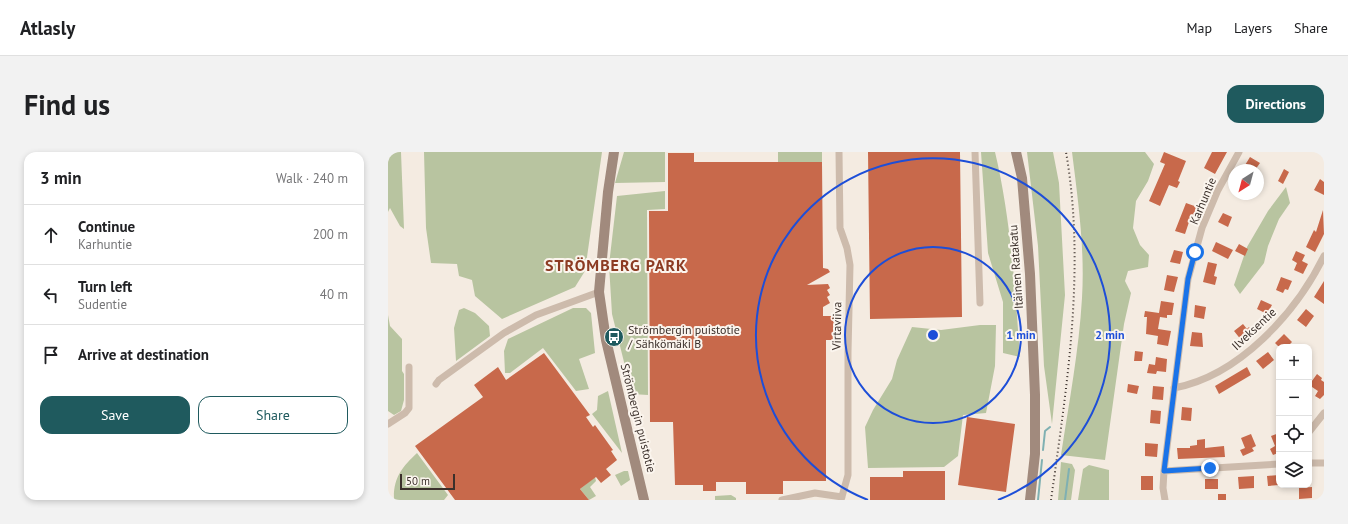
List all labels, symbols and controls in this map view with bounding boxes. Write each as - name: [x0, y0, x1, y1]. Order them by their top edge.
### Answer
- text: Atlasly: [20, 16, 75, 40]
- text: Map: [1186, 19, 1212, 37]
- text: Layers: [1234, 19, 1272, 37]
- text: Share: [1294, 19, 1328, 37]
- button: Directions: [1227, 85, 1324, 123]
- text: Find us: [24, 86, 110, 123]
- north arrow: [1228, 164, 1264, 200]
- text: 3 min: [40, 167, 81, 189]
- text: Walk · 240 m: [276, 170, 348, 187]
- street label: Karhuntie: [1186, 175, 1219, 227]
- text: Continue: [78, 217, 135, 236]
- icon: ahead: [40, 224, 62, 246]
- street label: Itäinen Ratakatu: [1005, 224, 1026, 310]
- text: 200 m: [313, 226, 348, 243]
- text: Karhuntie: [78, 236, 132, 253]
- route start: [1186, 243, 1204, 261]
- district label: STRÖMBERG PARK: [545, 255, 687, 275]
- text: Turn left: [78, 277, 132, 296]
- icon: left: [40, 284, 62, 306]
- text: 40 m: [320, 286, 348, 303]
- text: Sudentie: [78, 296, 127, 313]
- street label: Virtaviiva: [829, 302, 844, 351]
- street label: Ilveksentie: [1228, 304, 1279, 353]
- place label: Strömbergin puistotie / Sähkömäki B: [627, 322, 740, 351]
- bus stop icon: Strömbergin puistotie / Sähkömäki B: [603, 326, 625, 348]
- text: 1 min: [1006, 327, 1036, 342]
- text: 2 min: [1095, 327, 1125, 342]
- centre of rings: [926, 328, 940, 342]
- icon: arrive: [40, 344, 62, 366]
- map controls: [1276, 344, 1312, 488]
- button: +: [1276, 344, 1312, 380]
- text: Arrive at destination: [78, 345, 209, 364]
- street label: Strömbergin puistotie: [618, 362, 659, 474]
- button: −: [1276, 380, 1312, 416]
- button: Save: [40, 396, 190, 434]
- button: Share: [198, 396, 348, 434]
- button: locate: [1276, 416, 1312, 452]
- button: layers: [1276, 452, 1312, 488]
- route end: [1201, 459, 1219, 477]
- scale bar: [400, 472, 455, 491]
- text: 50 m: [406, 474, 430, 488]

